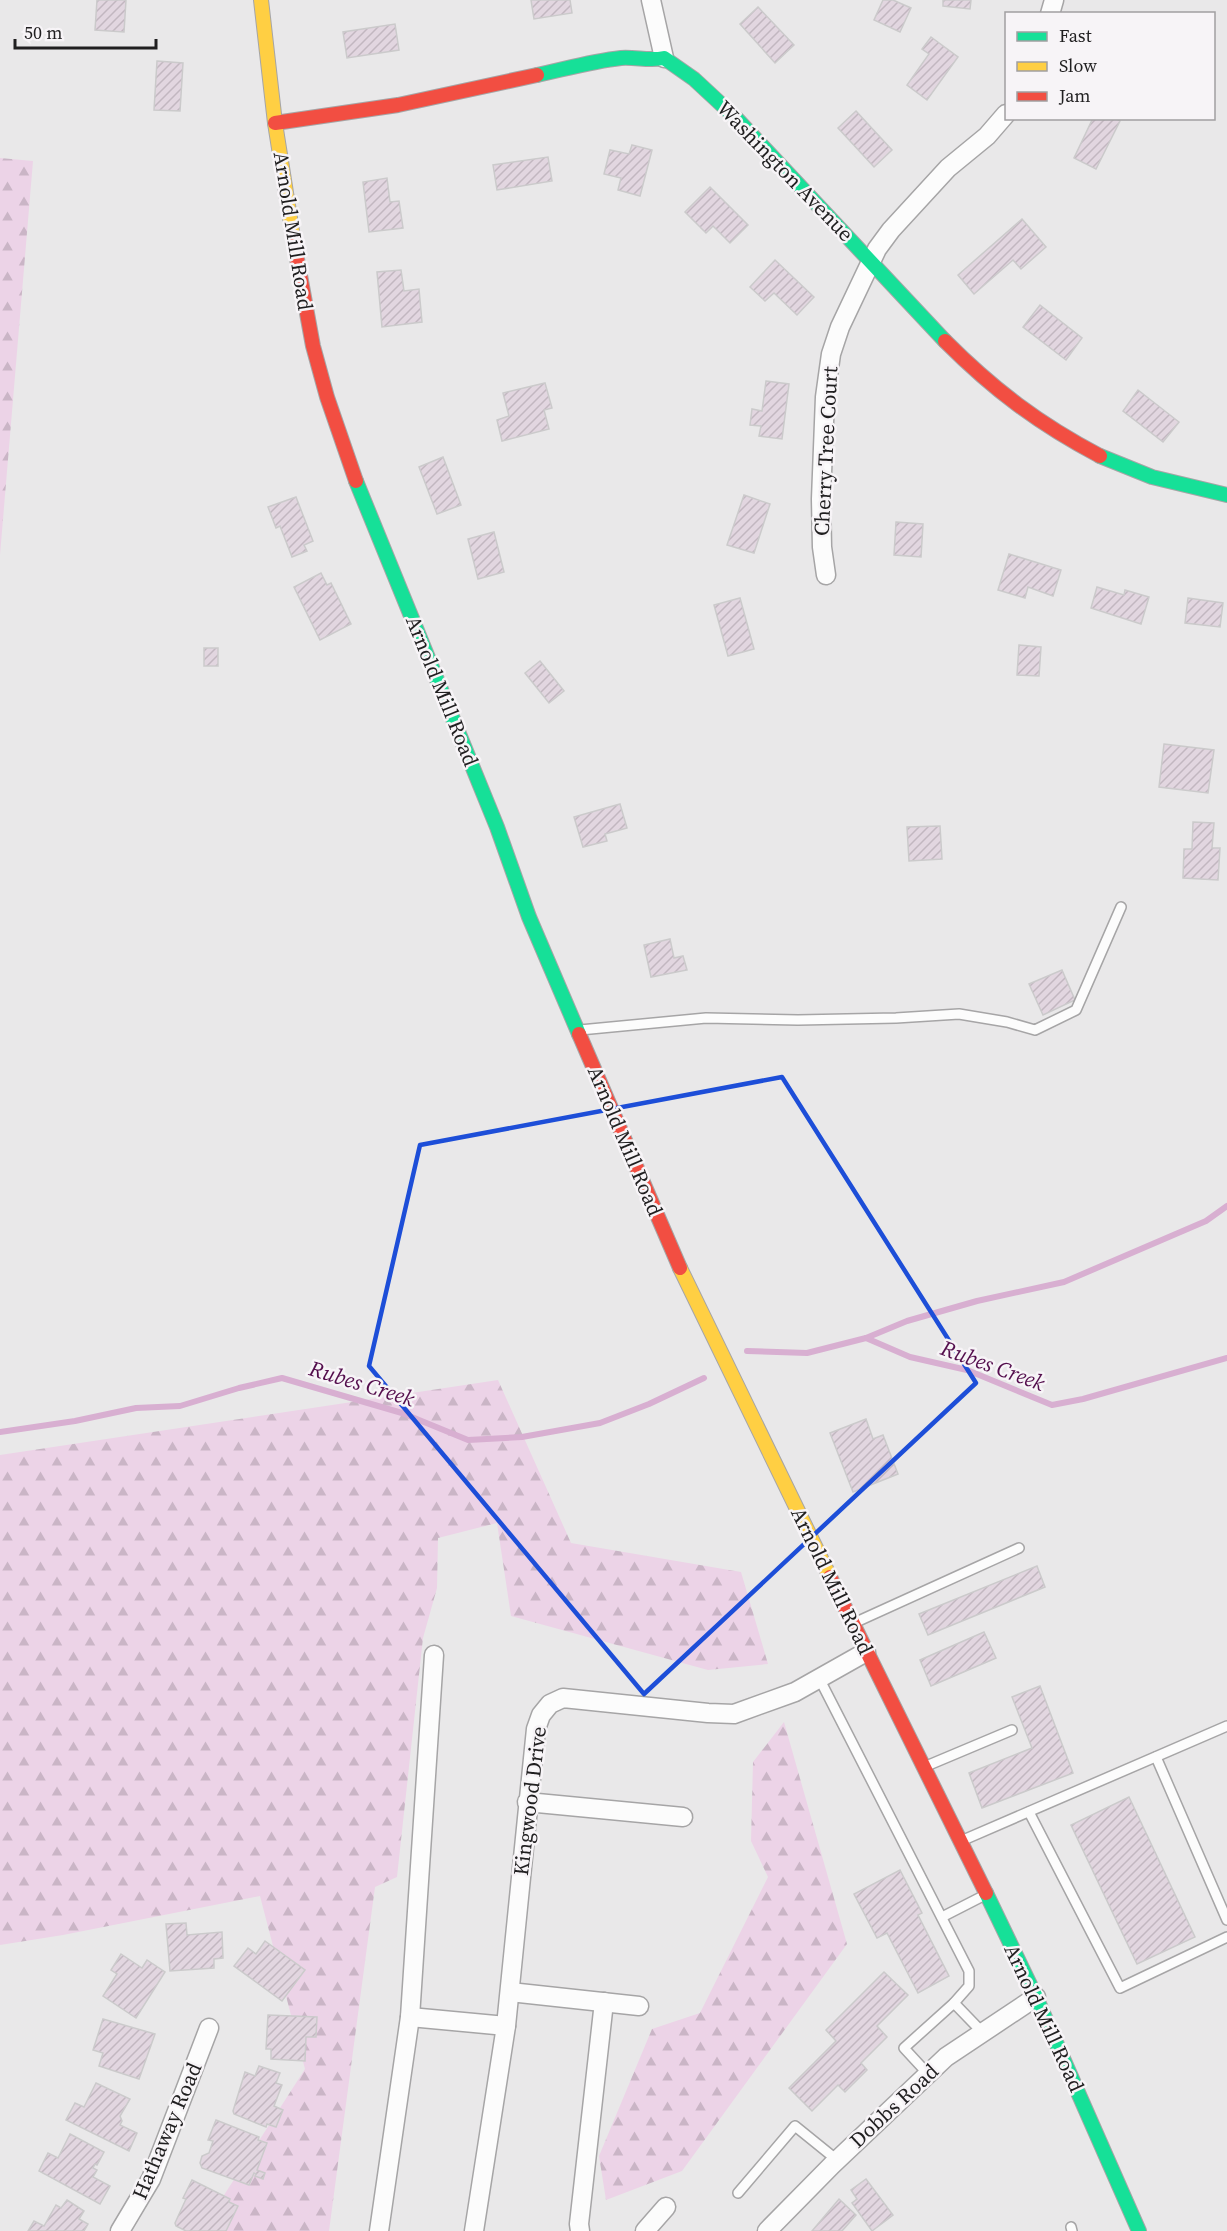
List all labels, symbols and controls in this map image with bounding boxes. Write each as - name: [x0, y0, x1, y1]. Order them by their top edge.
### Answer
- scale bar: [15, 12, 156, 50]
- legend: [1005, 12, 1215, 120]
- text: 50 m: [24, 20, 62, 45]
- text: Fast: [1059, 23, 1092, 48]
- text: Slow: [1059, 53, 1097, 78]
- text: Jam: [1058, 83, 1091, 108]
- street label: Washington Avenue: [710, 94, 860, 248]
- street label: Arnold Mill Road: [267, 150, 320, 312]
- street label: Cherry Tree Court: [807, 365, 844, 536]
- street label: Arnold Mill Road: [399, 611, 486, 771]
- street label: Arnold Mill Road: [581, 1061, 670, 1220]
- water label: Rubes Creek: [936, 1332, 1050, 1398]
- water label: Rubes Creek: [305, 1352, 419, 1413]
- street label: Arnold Mill Road: [784, 1502, 881, 1659]
- street label: Kingwood Drive: [506, 1725, 553, 1877]
- street label: Arnold Mill Road: [997, 1939, 1091, 2097]
- street label: Dobbs Road: [843, 2057, 945, 2154]
- street label: Hathaway Road: [125, 2058, 208, 2204]

